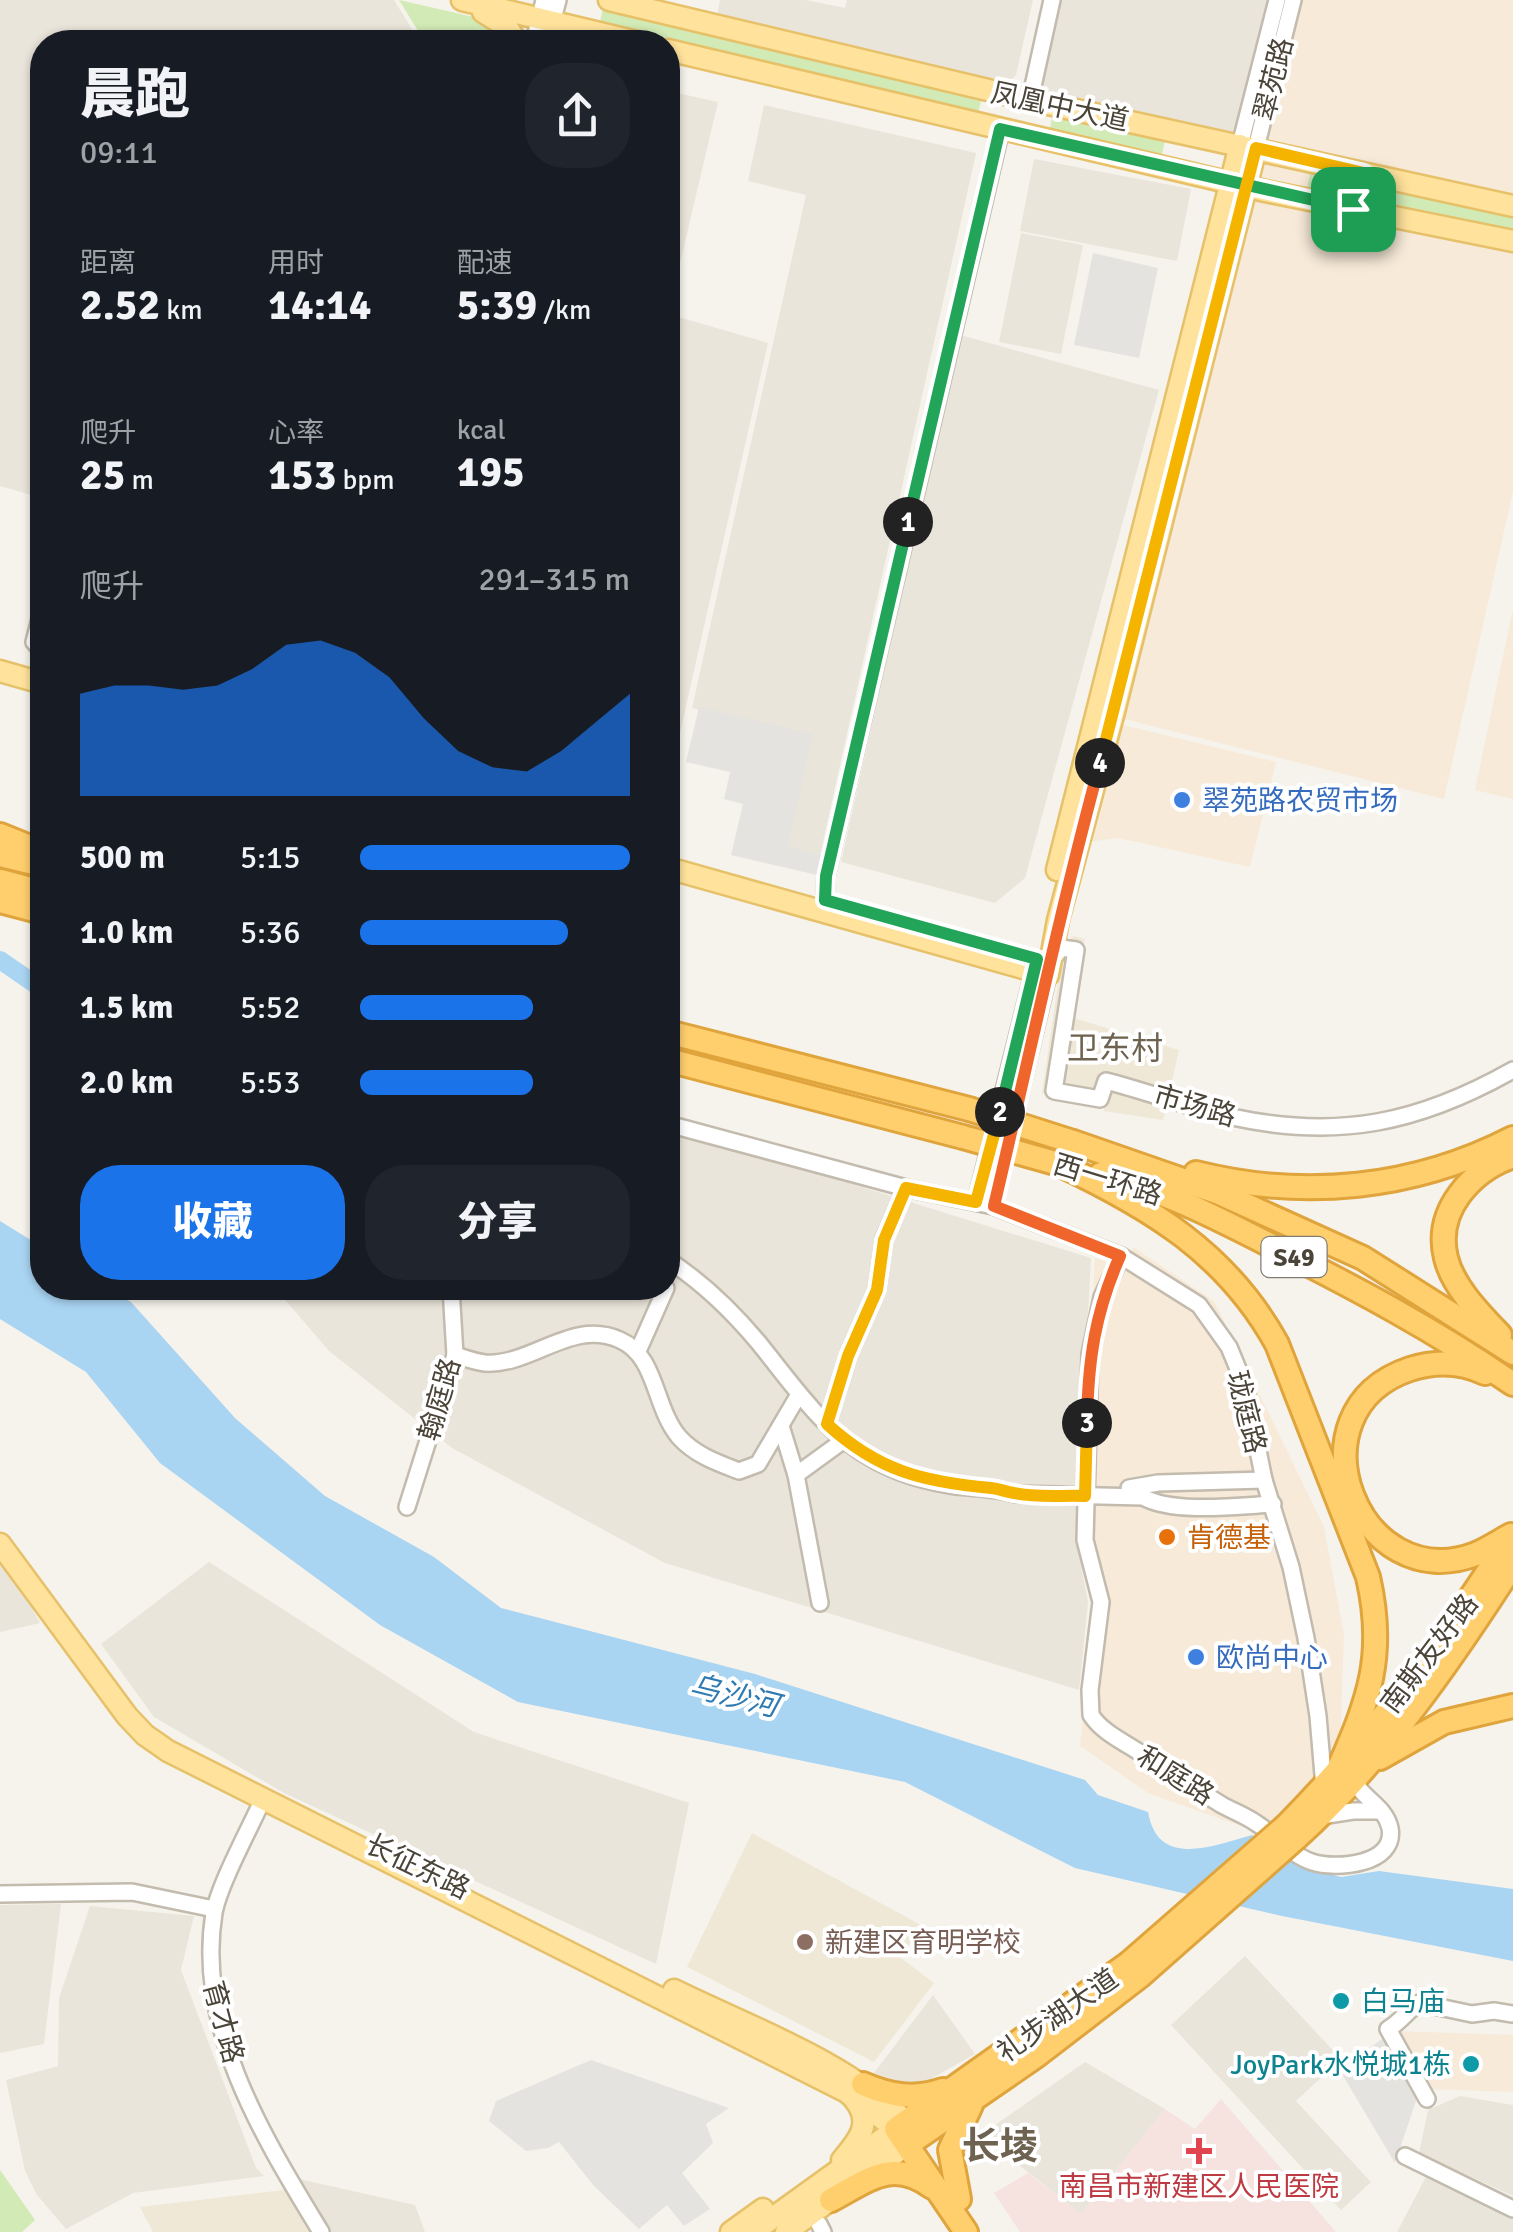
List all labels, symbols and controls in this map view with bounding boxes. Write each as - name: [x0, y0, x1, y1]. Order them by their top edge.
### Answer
- street label: 翠苑路: [1247, 34, 1301, 124]
- text: 晨跑: [80, 61, 190, 129]
- button: share: [525, 63, 630, 168]
- street label: 凤凰中大道: [988, 76, 1132, 138]
- text: 09:11: [80, 133, 158, 172]
- pin: [1311, 167, 1396, 252]
- icon: arrive: [1326, 182, 1381, 237]
- text: 距离: [80, 246, 136, 280]
- text: 用时: [268, 246, 324, 280]
- text: 配速: [457, 246, 513, 280]
- text: 2.52: [80, 280, 160, 331]
- text: 14:14: [268, 280, 371, 331]
- text: 5:39: [457, 280, 537, 331]
- text: km: [160, 293, 203, 327]
- text: /km: [537, 293, 591, 327]
- text: kcal: [457, 413, 506, 447]
- text: 爬升: [80, 416, 136, 450]
- text: 心率: [268, 416, 324, 450]
- text: 195: [457, 447, 525, 498]
- text: 25: [80, 450, 125, 501]
- text: 153: [268, 450, 336, 501]
- text: m: [125, 463, 154, 497]
- text: bpm: [336, 463, 394, 497]
- pin: 1: [883, 497, 933, 547]
- text: 1: [900, 505, 916, 539]
- text: 291–315 m: [479, 560, 630, 599]
- text: 爬升: [80, 567, 144, 606]
- pin: 4: [1075, 738, 1125, 788]
- text: 4: [1092, 746, 1108, 780]
- place label: 翠苑路农贸市场: [1202, 784, 1398, 818]
- marker: 翠苑路农贸市场: [1171, 789, 1193, 811]
- text: 500 m: [80, 838, 165, 877]
- text: 5:15: [240, 838, 300, 877]
- text: 1.0 km: [80, 913, 173, 952]
- text: 5:36: [240, 913, 300, 952]
- text: 1.5 km: [80, 988, 173, 1027]
- text: 5:52: [240, 988, 300, 1027]
- district label: 卫东村: [1067, 1029, 1163, 1068]
- text: 2.0 km: [80, 1063, 173, 1102]
- text: 5:53: [240, 1063, 300, 1102]
- street label: 市场路: [1150, 1078, 1240, 1134]
- pin: 2: [975, 1087, 1025, 1137]
- text: 2: [992, 1095, 1008, 1129]
- street label: 西一环路: [1049, 1147, 1166, 1213]
- button: 收藏: [80, 1165, 345, 1280]
- button: 分享: [365, 1165, 630, 1280]
- road number: S49: [1262, 1237, 1326, 1277]
- street label: 翰庭路: [412, 1354, 468, 1444]
- street label: 珑庭路: [1219, 1367, 1273, 1457]
- pin: 3: [1062, 1398, 1112, 1448]
- text: 3: [1079, 1406, 1095, 1440]
- place label: 肯德基: [1187, 1521, 1271, 1555]
- marker: 肯德基: [1156, 1526, 1178, 1548]
- street label: 南斯友好路: [1374, 1587, 1486, 1720]
- place label: 欧尚中心: [1216, 1641, 1328, 1675]
- marker: 欧尚中心: [1185, 1646, 1207, 1668]
- water label: 乌沙河: [686, 1668, 787, 1727]
- street label: 和庭路: [1131, 1739, 1220, 1813]
- street label: 长征东路: [360, 1827, 475, 1907]
- place label: 新建区育明学校: [825, 1926, 1021, 1960]
- marker: 新建区育明学校: [794, 1931, 816, 1953]
- street label: 礼步湖大道: [990, 1962, 1125, 2070]
- street label: 育才路: [196, 1977, 250, 2067]
- place label: 白马庙: [1361, 1985, 1445, 2019]
- marker: 白马庙: [1330, 1990, 1352, 2012]
- place label: JoyPark水悦城1栋: [1230, 2048, 1451, 2082]
- marker: JoyPark水悦城1栋: [1460, 2053, 1482, 2075]
- district label: 长堎: [962, 2123, 1038, 2170]
- marker: 南昌市新建区人民医院: [1186, 2138, 1212, 2164]
- place label: 南昌市新建区人民医院: [1059, 2170, 1339, 2204]

